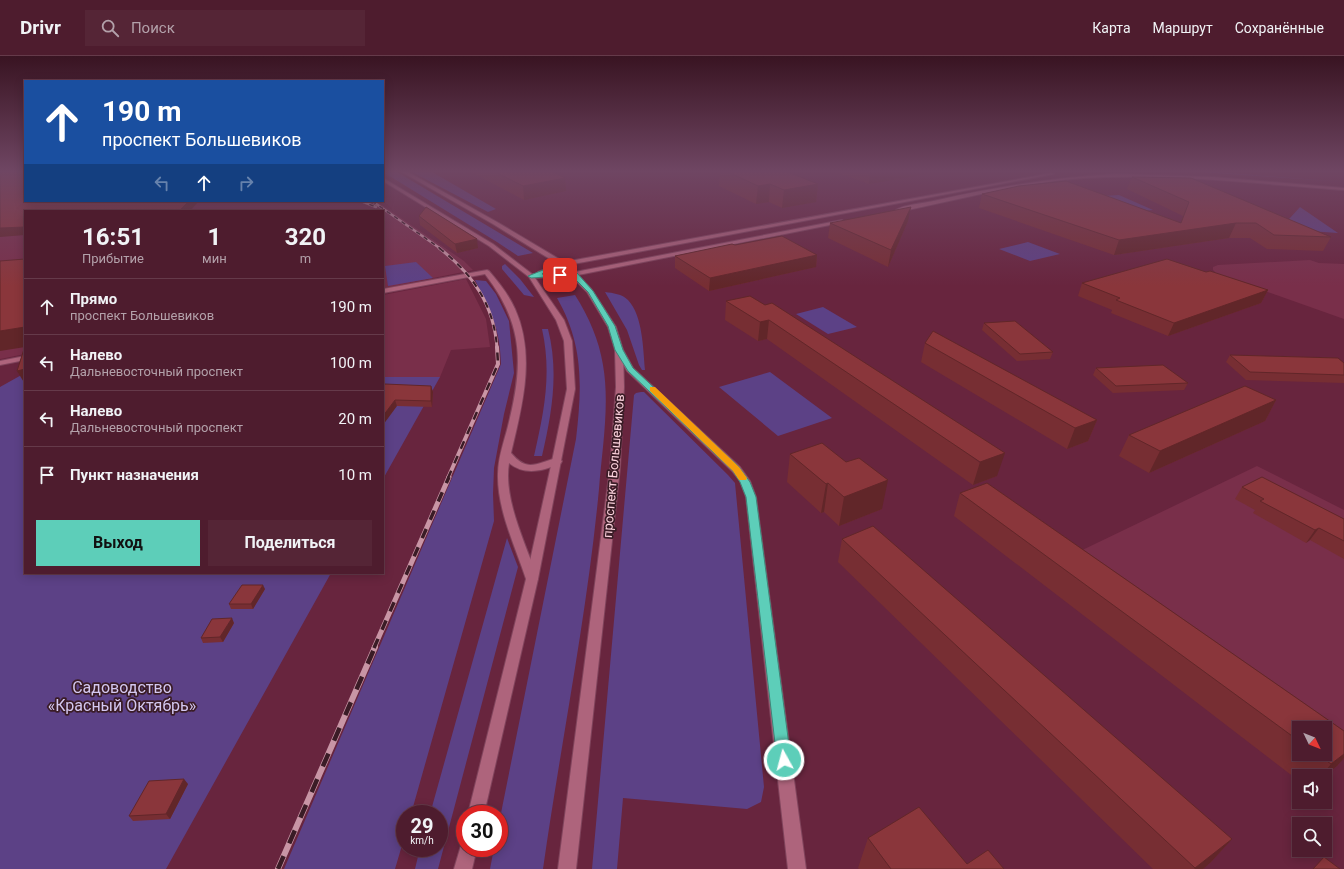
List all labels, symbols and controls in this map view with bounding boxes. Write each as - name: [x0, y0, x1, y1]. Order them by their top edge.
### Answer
- search box: [85, 10, 365, 46]
- text: Drivr: [20, 16, 61, 39]
- icon: search: [99, 17, 121, 39]
- text: Поиск: [131, 19, 175, 37]
- text: Карта: [1092, 20, 1131, 36]
- text: Маршрут: [1153, 20, 1213, 36]
- text: Сохранённые: [1235, 20, 1324, 36]
- text: 190 m: [102, 95, 181, 128]
- icon: ahead: [36, 96, 88, 148]
- text: проспект Большевиков: [102, 129, 302, 150]
- icon: left: [151, 172, 173, 194]
- icon: ahead: [193, 172, 215, 194]
- icon: right: [235, 172, 257, 194]
- text: 16:51: [82, 223, 144, 251]
- text: 1: [207, 223, 221, 251]
- text: 320: [285, 223, 326, 251]
- text: Прибытие: [82, 251, 144, 266]
- text: мин: [202, 251, 227, 266]
- text: m: [300, 251, 311, 266]
- pin: [543, 258, 577, 292]
- icon: arrive: [549, 264, 571, 286]
- text: Прямо: [70, 290, 117, 308]
- icon: ahead: [36, 296, 58, 318]
- text: 190 m: [330, 298, 372, 316]
- text: проспект Большевиков: [70, 308, 214, 323]
- text: Налево: [70, 346, 122, 364]
- icon: left: [36, 352, 58, 374]
- text: 100 m: [330, 354, 372, 372]
- text: Дальневосточный проспект: [70, 364, 243, 379]
- street label: проспект Большевиков: [600, 394, 627, 538]
- text: Налево: [70, 402, 122, 420]
- icon: left: [36, 408, 58, 430]
- text: 20 m: [338, 410, 372, 428]
- text: Дальневосточный проспект: [70, 420, 243, 435]
- icon: arrive: [36, 464, 58, 486]
- text: Пункт назначения: [70, 466, 199, 484]
- text: 10 m: [338, 466, 372, 484]
- button: Выход: [36, 520, 200, 566]
- button: Поделиться: [208, 520, 372, 566]
- park label: Садоводство «Красный Октябрь»: [48, 678, 196, 715]
- north arrow: [1292, 721, 1332, 761]
- map controls: [1292, 721, 1332, 857]
- position arrow: [763, 739, 805, 781]
- button: sound: [1292, 769, 1332, 809]
- speed limit sign: 30: [456, 805, 508, 857]
- text: 29: [411, 814, 433, 838]
- button: search: [1292, 817, 1332, 857]
- text: km/h: [410, 835, 434, 846]

